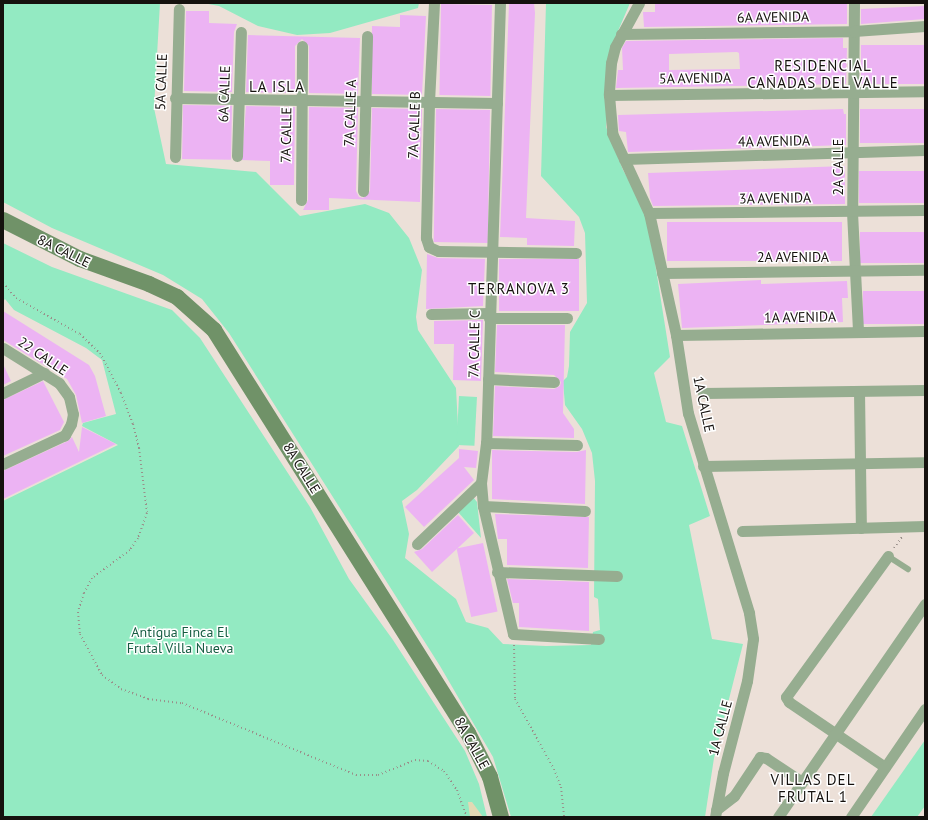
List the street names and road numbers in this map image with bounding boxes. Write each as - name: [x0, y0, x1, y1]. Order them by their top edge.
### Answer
- street label: 6A AVENIDA: [736, 8, 810, 26]
- street label: 5A CALLE: [152, 53, 170, 111]
- street label: 6A CALLE: [215, 65, 233, 123]
- street label: 5A AVENIDA: [658, 69, 732, 87]
- street label: 7A CALLE A: [340, 79, 360, 147]
- street label: 7A CALLE B: [404, 91, 424, 159]
- street label: 7A CALLE: [277, 107, 295, 163]
- street label: 4A AVENIDA: [737, 132, 811, 150]
- street label: 2A CALLE: [830, 138, 846, 196]
- street label: 3A AVENIDA: [738, 189, 812, 207]
- street label: 8A CALLE: [35, 231, 93, 271]
- street label: 2A AVENIDA: [756, 249, 830, 265]
- street label: 1A AVENIDA: [763, 308, 837, 326]
- street label: 7A CALLE C: [465, 310, 483, 378]
- street label: 22 CALLE: [15, 333, 71, 379]
- street label: 1A CALLE: [690, 374, 718, 434]
- street label: 8A CALLE: [280, 439, 324, 497]
- street label: 1A CALLE: [704, 698, 736, 758]
- street label: 8A CALLE: [451, 714, 493, 772]

